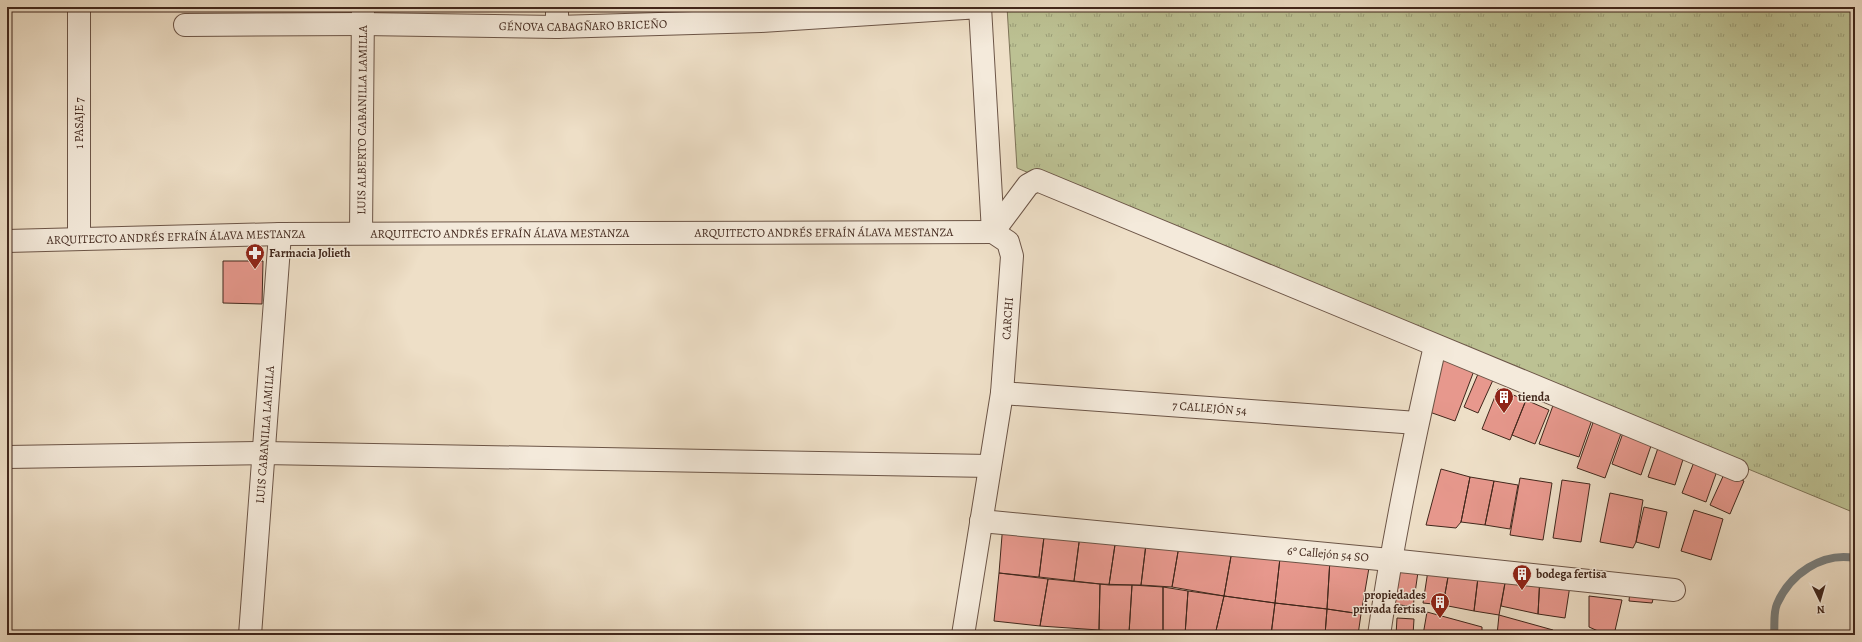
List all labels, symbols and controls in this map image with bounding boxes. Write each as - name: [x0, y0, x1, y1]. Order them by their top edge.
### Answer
- street label: GÉNOVA CABAGÑARO BRICEÑO: [499, 16, 667, 35]
- street label: LUIS ALBERTO CABANILLA LAMILLA: [353, 24, 371, 215]
- street label: 1 PASAJE 7: [71, 96, 87, 149]
- street label: ARQUITECTO ANDRÉS EFRAÍN ÁLAVA MESTANZA: [693, 224, 954, 241]
- street label: ARQUITECTO ANDRÉS EFRAÍN ÁLAVA MESTANZA: [369, 225, 630, 242]
- street label: ARQUITECTO ANDRÉS EFRAÍN ÁLAVA MESTANZA: [45, 226, 306, 248]
- pharmacy icon: Farmacia Jolieth: [244, 242, 266, 270]
- place label: Farmacia Jolieth: [269, 245, 351, 261]
- street label: CARCHI: [998, 296, 1017, 340]
- street label: LUIS CABANILLA LAMILLA: [252, 364, 278, 504]
- building icon: tienda: [1493, 386, 1515, 414]
- place label: tienda: [1518, 389, 1550, 405]
- street label: 7 CALLEJÓN 54: [1172, 397, 1248, 419]
- street label: 6º Callejón 54 SO: [1287, 542, 1369, 566]
- building icon: bodega fertisa: [1511, 563, 1533, 591]
- place label: bodega fertisa: [1535, 566, 1607, 582]
- north arrow: [1800, 580, 1840, 620]
- place label: propiedades privada fertisa: [1353, 587, 1426, 617]
- building icon: propiedades privada fertisa: [1429, 591, 1451, 619]
- text: N: [1816, 602, 1825, 617]

